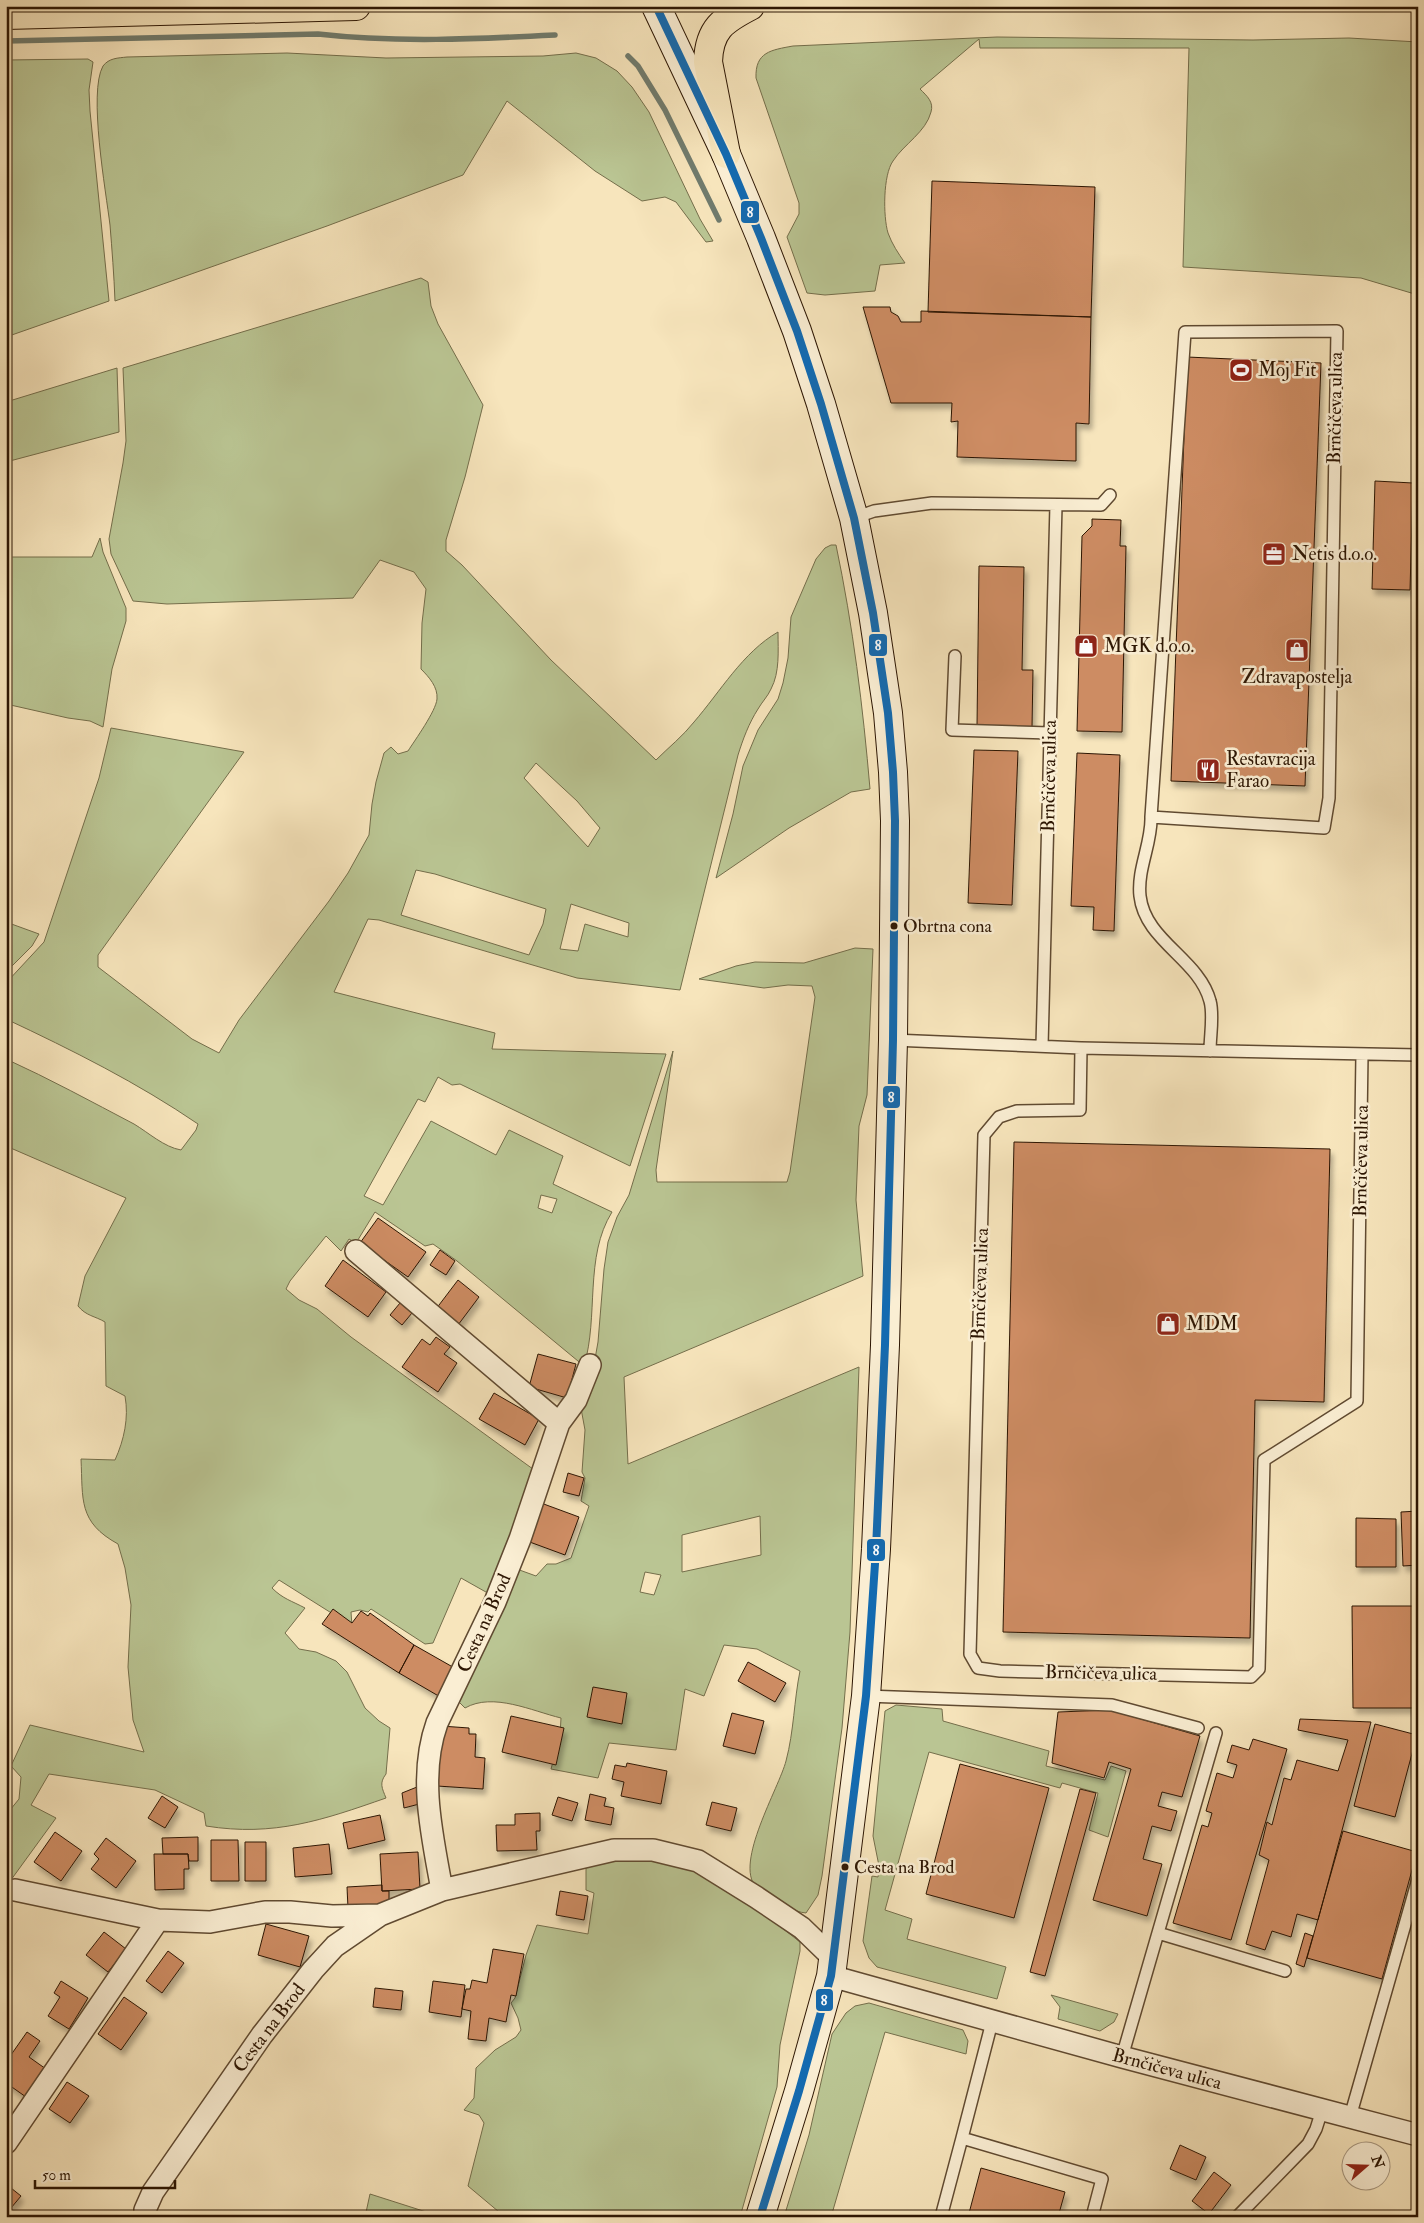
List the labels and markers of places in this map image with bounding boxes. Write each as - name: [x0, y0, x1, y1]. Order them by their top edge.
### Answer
- sports icon: Moj Fit: [1228, 357, 1254, 383]
- place label: Moj Fit: [1258, 358, 1316, 382]
- office icon: Netis d.o.o.: [1261, 541, 1287, 567]
- place label: Netis d.o.o.: [1292, 542, 1377, 566]
- shop icon: MGK d.o.o.: [1073, 633, 1099, 659]
- place label: MGK d.o.o.: [1104, 634, 1194, 658]
- shop icon: Zdravapostelja: [1284, 637, 1310, 663]
- place label: Zdravapostelja: [1242, 665, 1352, 690]
- place label: Restavracija Farao: [1226, 747, 1316, 793]
- restaurant icon: Restavracija Farao: [1195, 757, 1221, 783]
- place label: Obrtna cona: [903, 915, 993, 938]
- marker: Obrtna cona: [889, 921, 899, 931]
- shop icon: MDM: [1155, 1311, 1181, 1337]
- place label: MDM: [1186, 1312, 1238, 1336]
- place label: Cesta na Brod: [854, 1856, 954, 1879]
- marker: Cesta na Brod: [840, 1862, 850, 1872]

